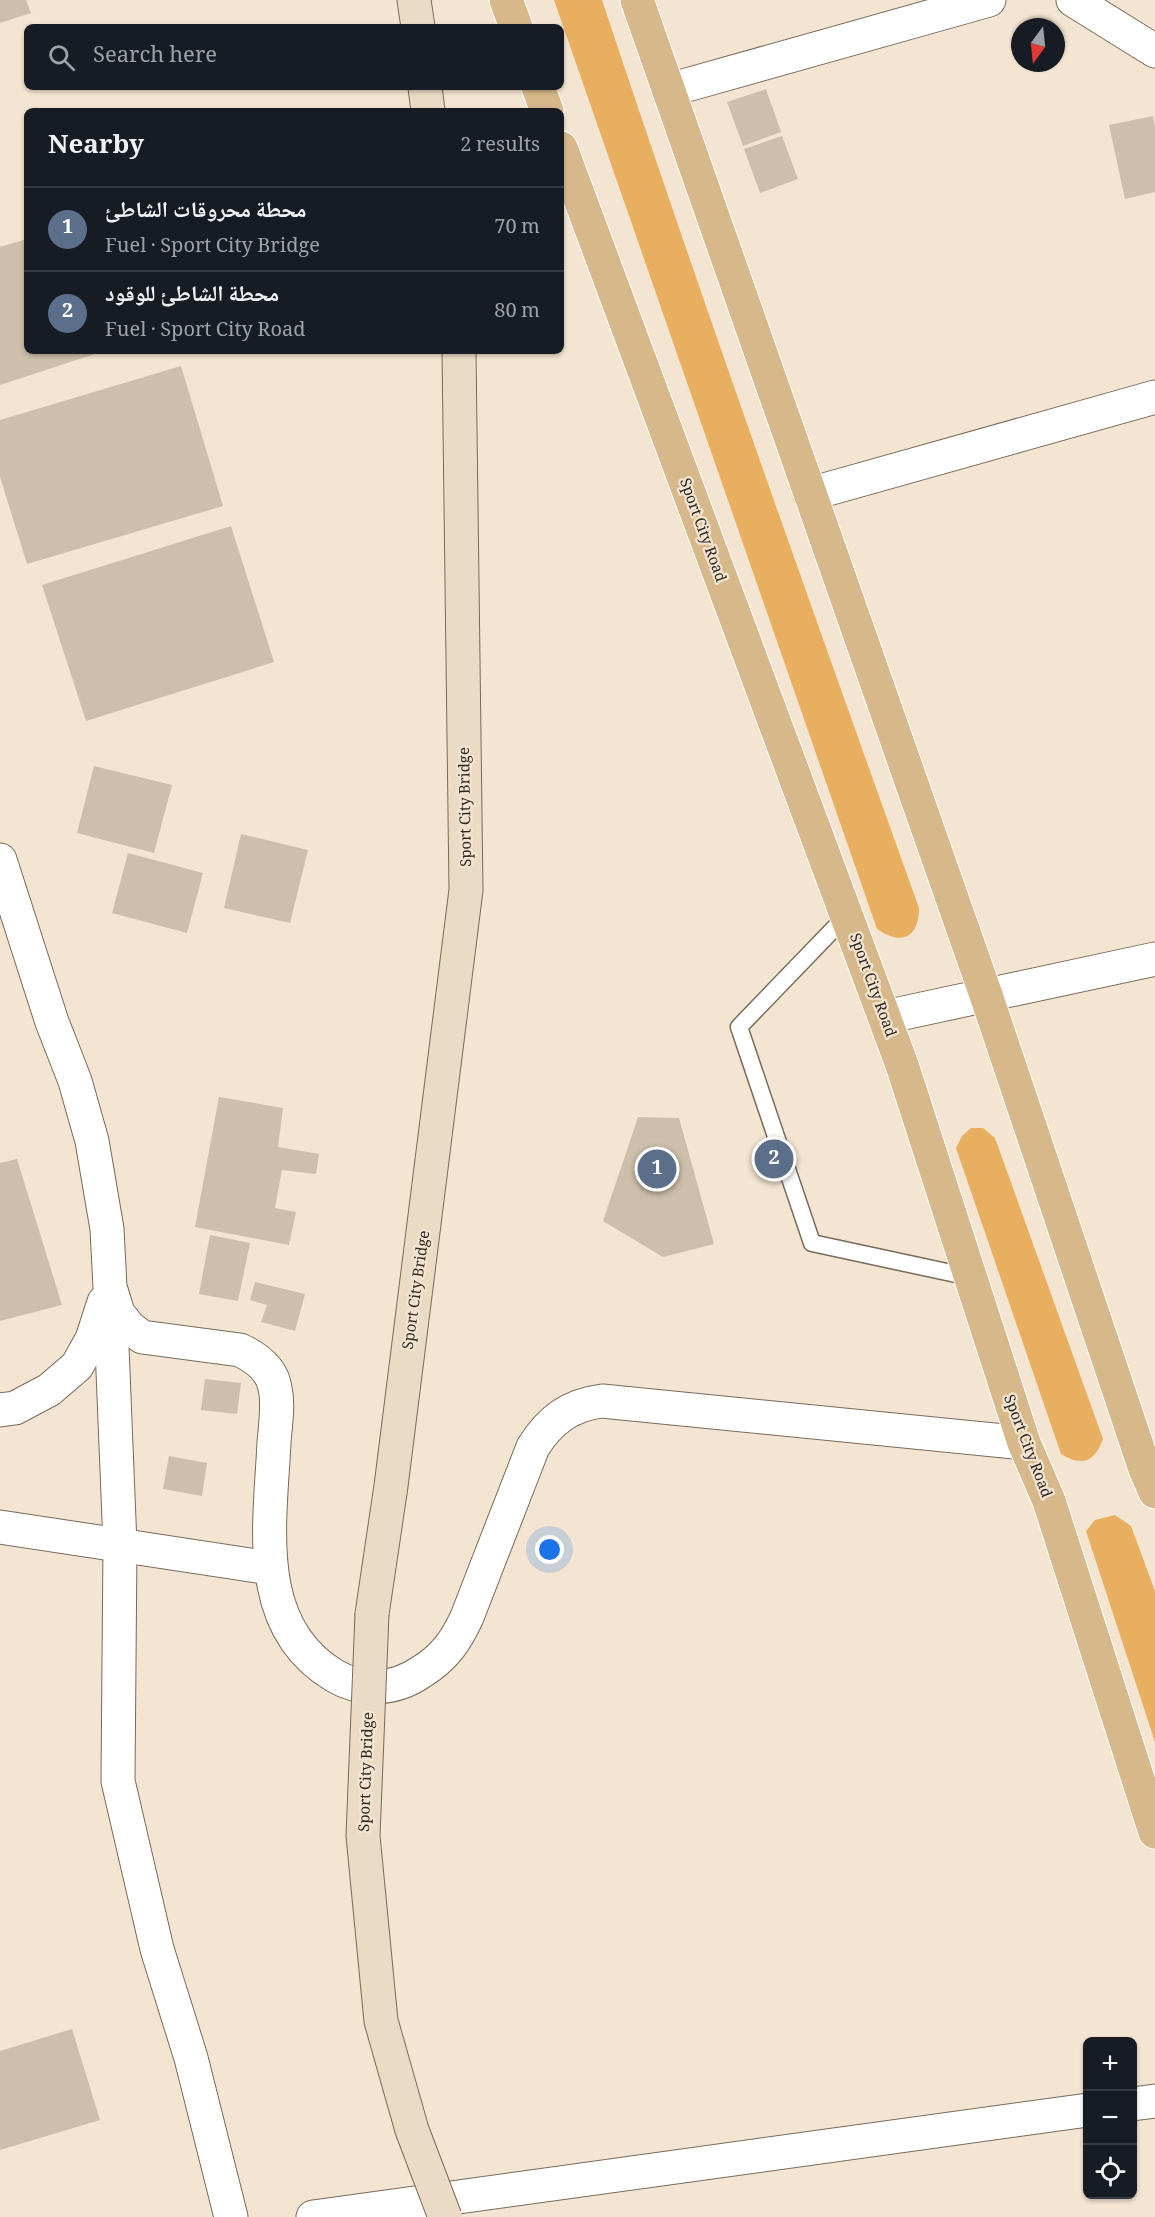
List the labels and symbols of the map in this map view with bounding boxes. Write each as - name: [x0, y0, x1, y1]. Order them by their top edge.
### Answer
- north arrow: [1011, 18, 1065, 72]
- street label: Sport City Road: [670, 475, 732, 586]
- street label: Sport City Bridge: [453, 747, 481, 867]
- street label: Sport City Road: [840, 930, 902, 1041]
- pin: 2: [754, 1136, 794, 1182]
- pin: 1: [638, 1146, 676, 1192]
- street label: Sport City Bridge: [397, 1229, 439, 1351]
- street label: Sport City Road: [994, 1391, 1058, 1502]
- your location: [535, 1535, 564, 1564]
- street label: Sport City Bridge: [353, 1712, 383, 1832]

